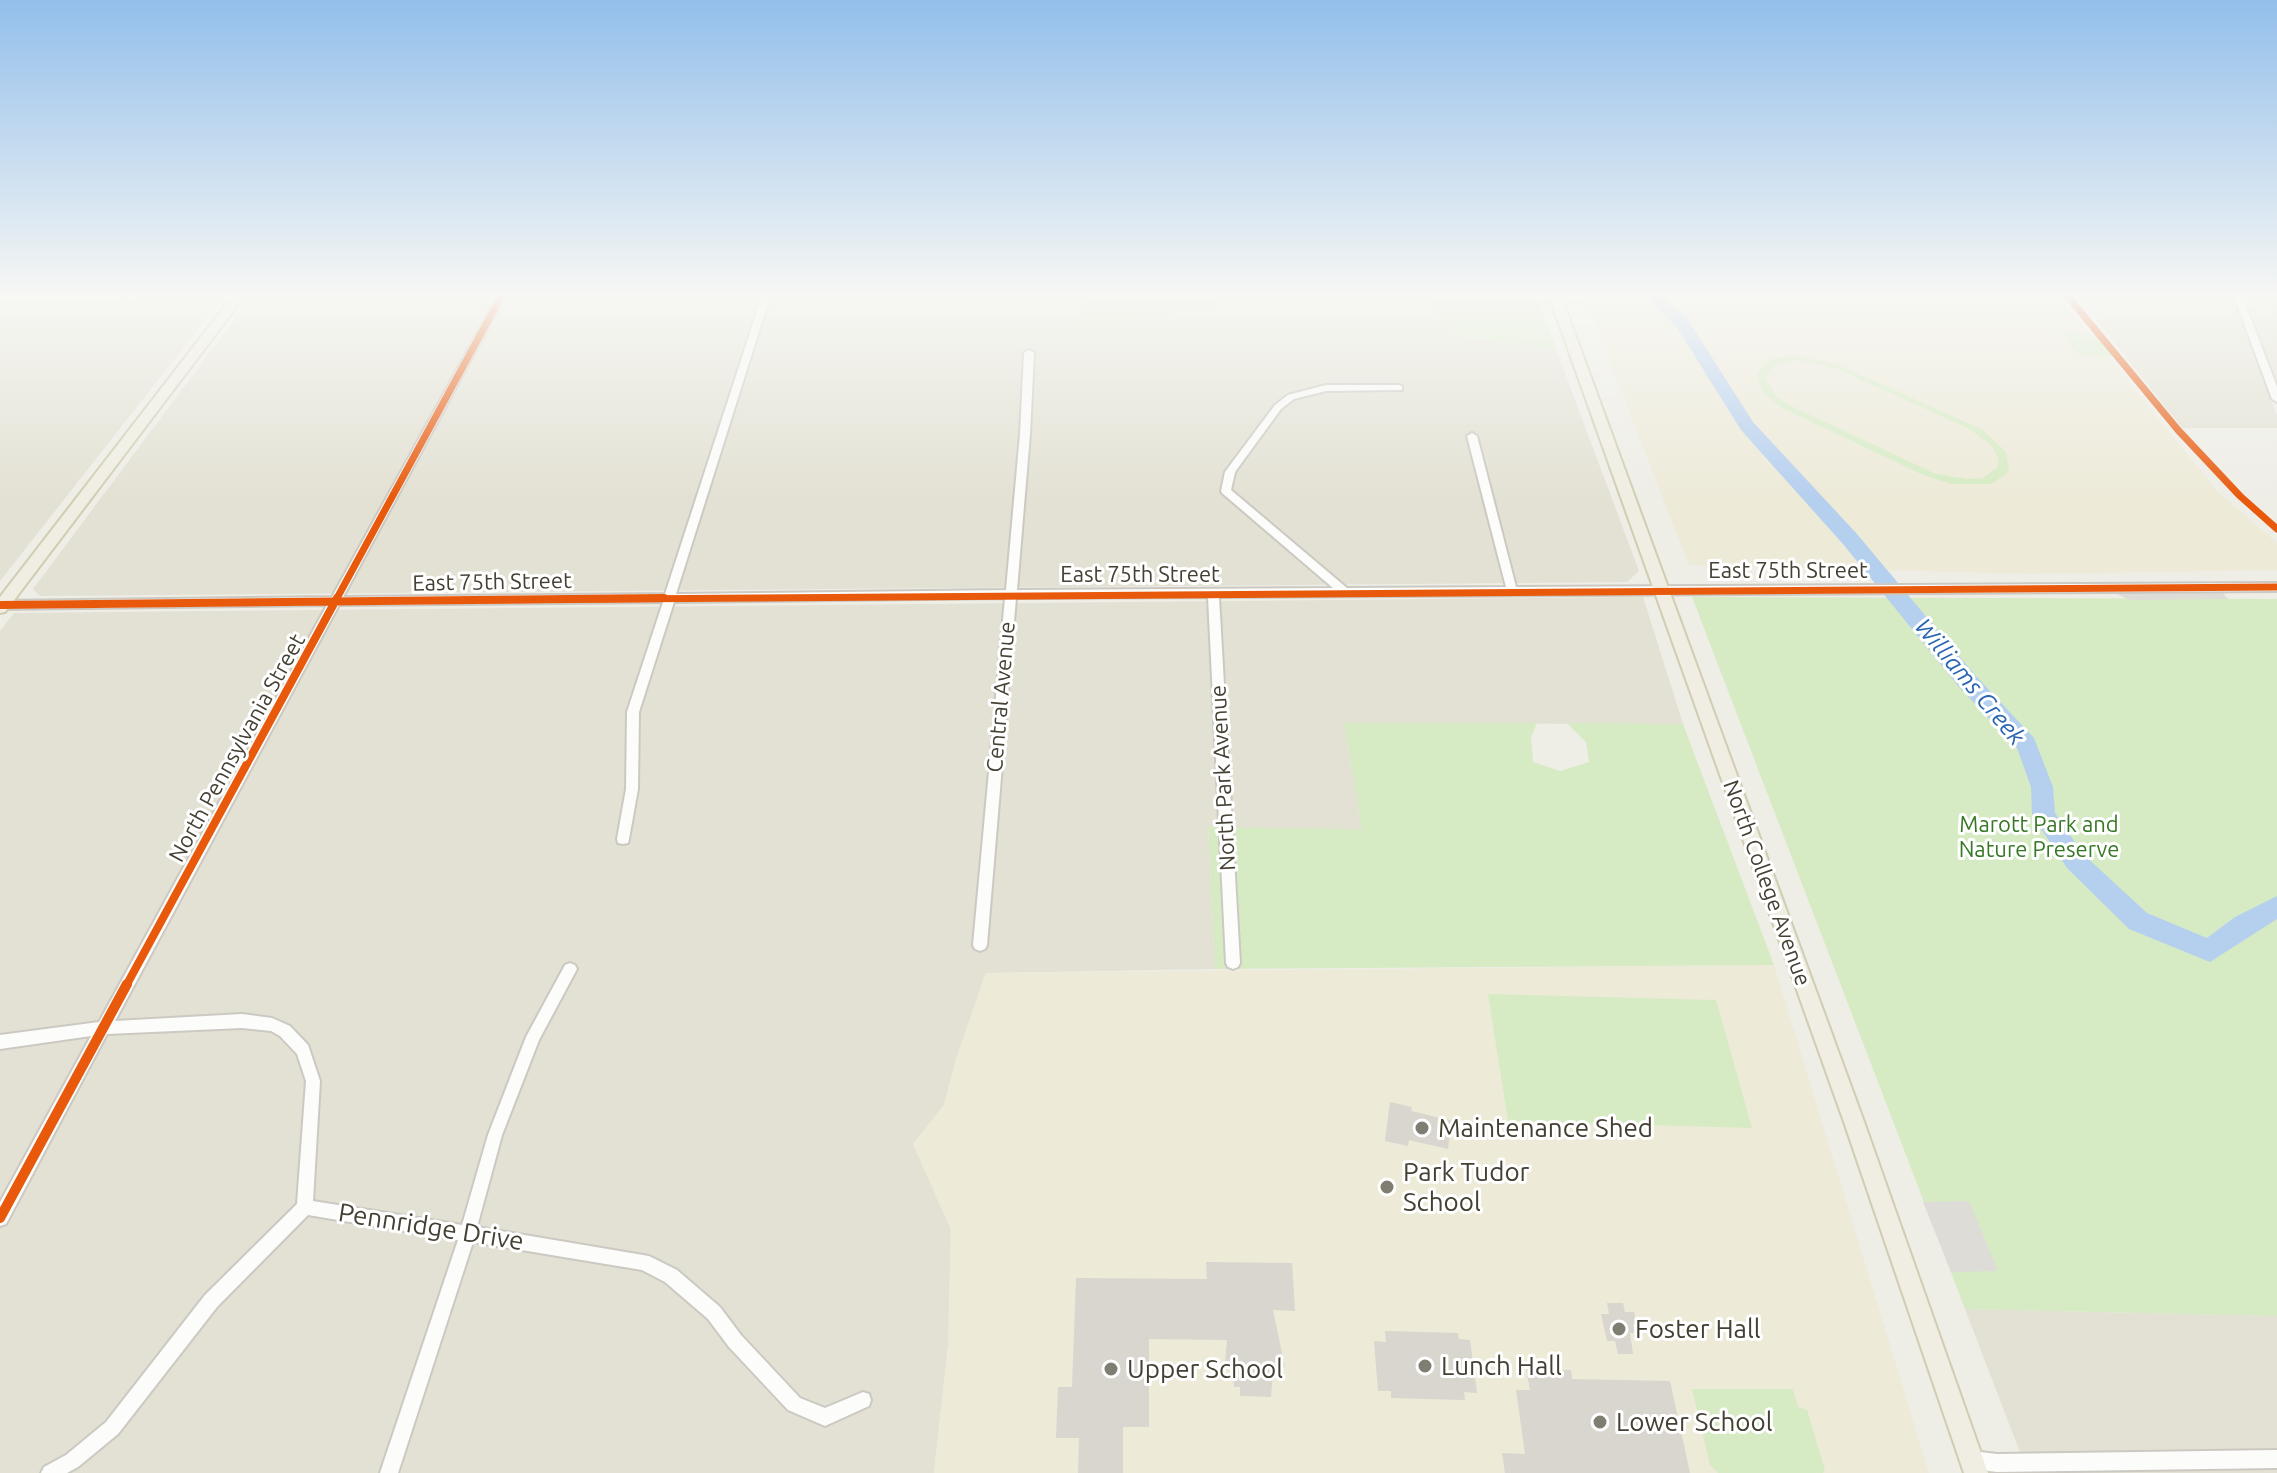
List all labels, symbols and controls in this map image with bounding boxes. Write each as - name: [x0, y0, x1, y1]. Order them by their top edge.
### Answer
- street label: East 75th Street: [1708, 558, 1868, 584]
- street label: East 75th Street: [1060, 562, 1220, 588]
- street label: East 75th Street: [412, 567, 572, 597]
- water label: Williams Creek: [1909, 613, 2031, 751]
- street label: Central Avenue: [981, 620, 1021, 774]
- street label: North Pennsylvania Street: [163, 629, 311, 867]
- street label: North Park Avenue: [1205, 684, 1241, 872]
- street label: North College Avenue: [1717, 776, 1817, 990]
- park label: Marott Park and Nature Preserve: [1959, 812, 2119, 864]
- place label: Maintenance Shed: [1438, 1112, 1653, 1144]
- marker: Maintenance Shed: [1413, 1119, 1431, 1137]
- place label: Park Tudor School: [1403, 1156, 1529, 1218]
- marker: Park Tudor School: [1378, 1178, 1396, 1196]
- street label: Pennridge Drive: [336, 1197, 526, 1257]
- place label: Foster Hall: [1635, 1313, 1761, 1345]
- marker: Foster Hall: [1610, 1320, 1628, 1338]
- place label: Lunch Hall: [1441, 1350, 1562, 1382]
- place label: Upper School: [1127, 1353, 1283, 1385]
- marker: Lunch Hall: [1416, 1357, 1434, 1375]
- marker: Upper School: [1102, 1360, 1120, 1378]
- place label: Lower School: [1616, 1406, 1773, 1438]
- marker: Lower School: [1591, 1413, 1609, 1431]

